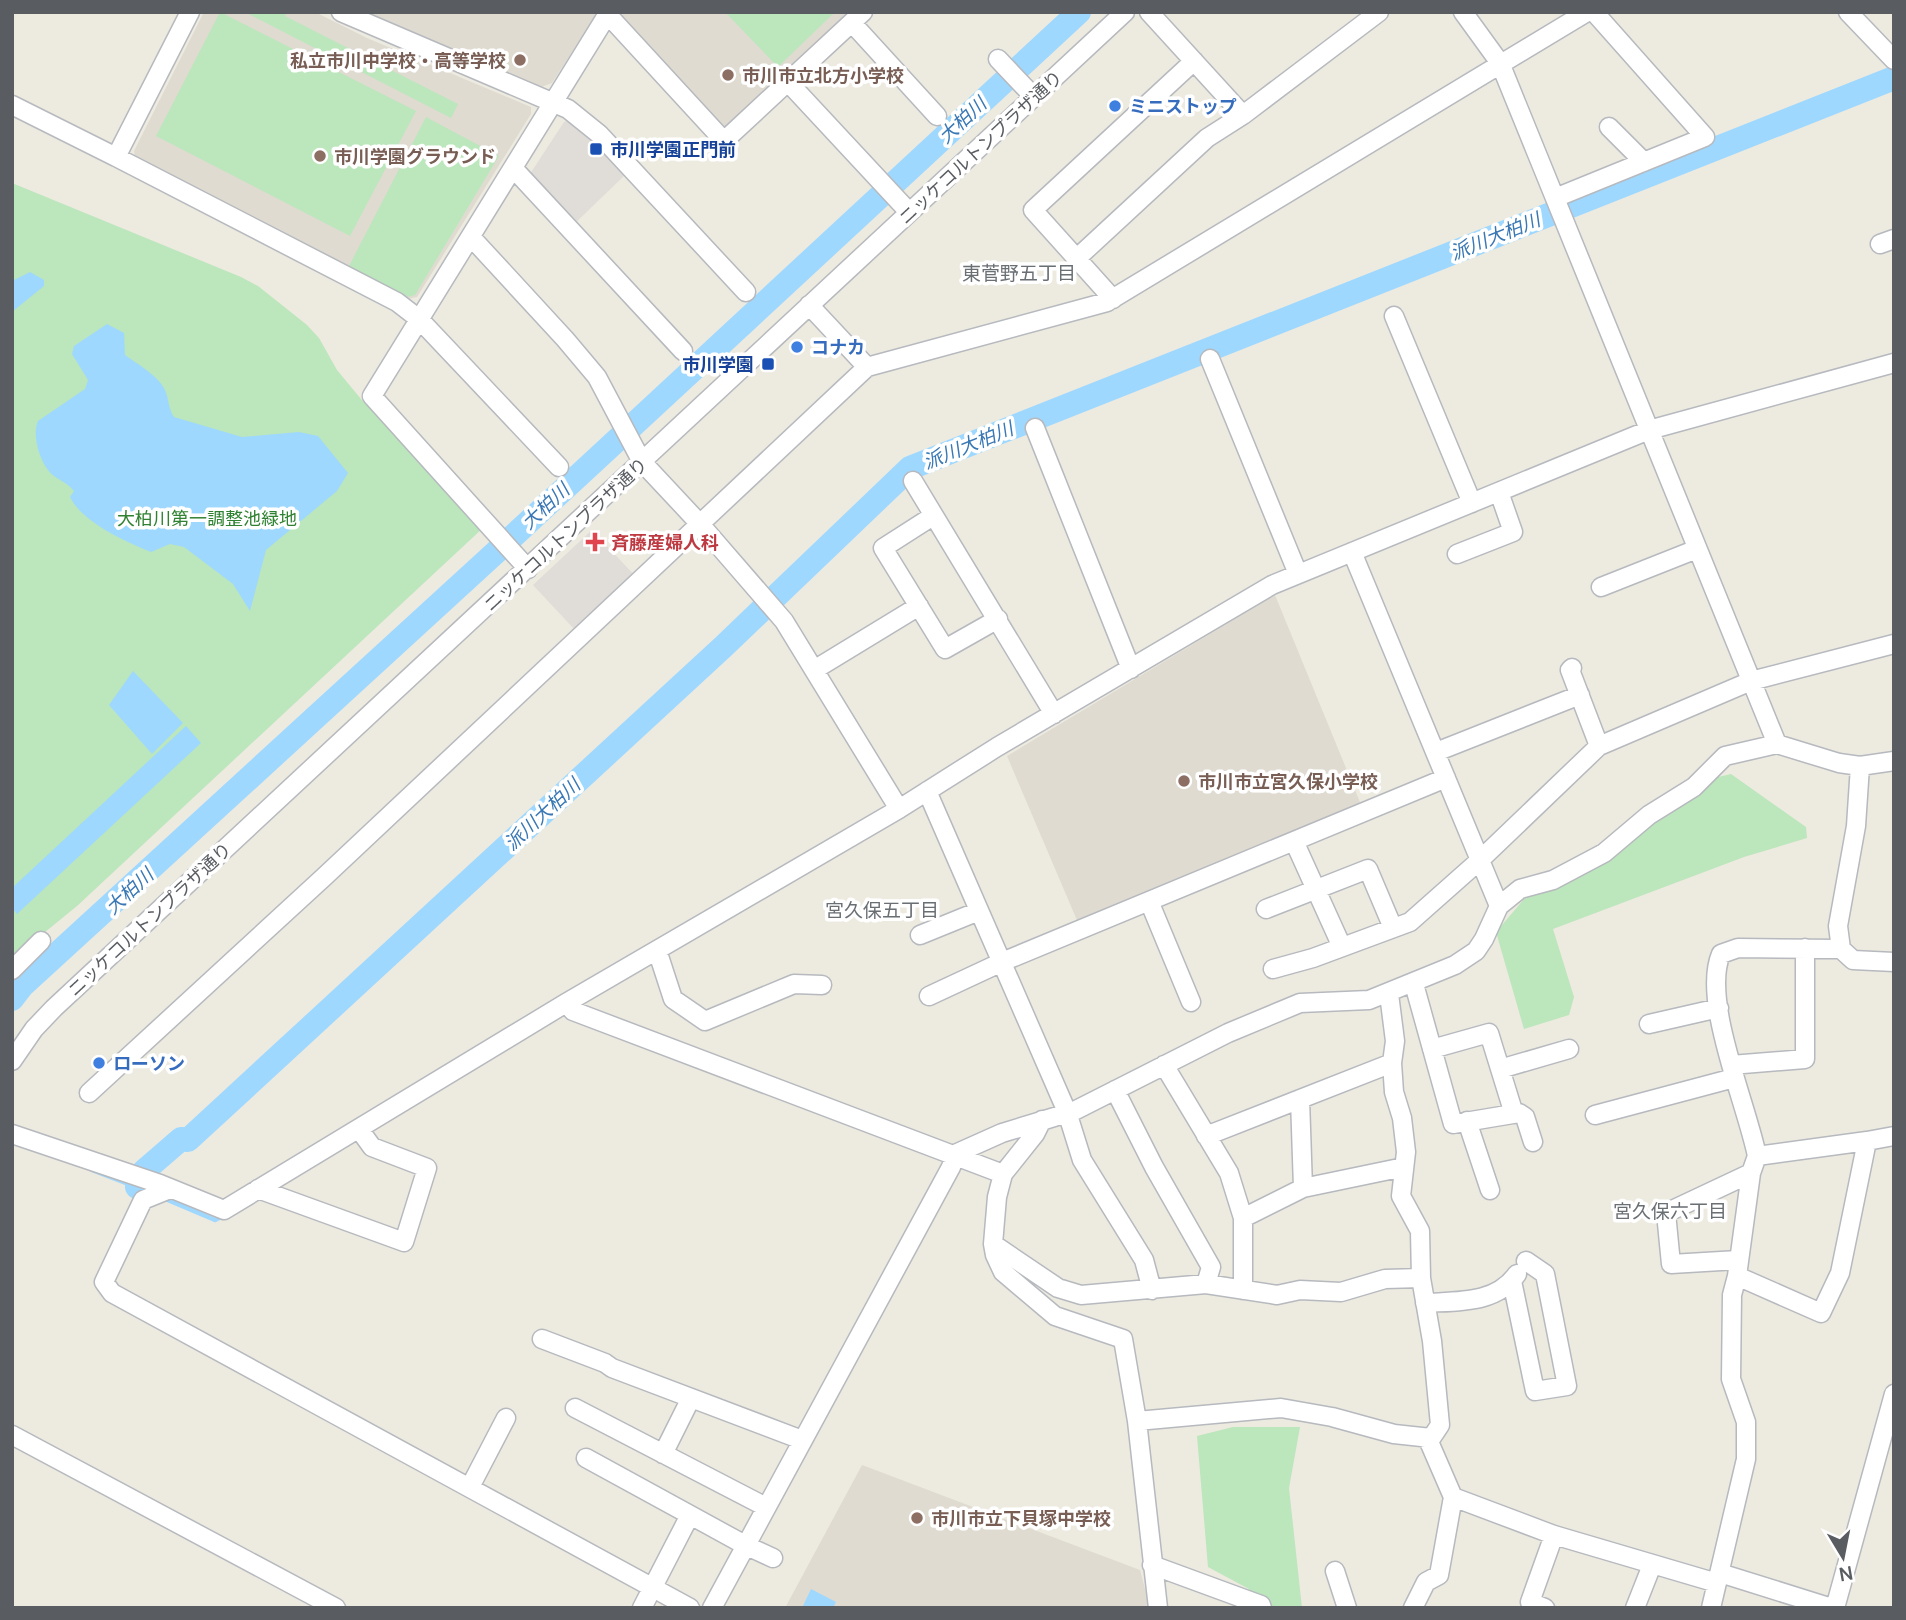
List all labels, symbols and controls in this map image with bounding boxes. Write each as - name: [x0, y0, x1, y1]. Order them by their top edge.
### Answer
- place label: 私立市川中学校・高等学校: [290, 48, 506, 72]
- marker: 私立市川中学校・高等学校: [512, 52, 528, 68]
- place label: 市川市立北方小学校: [742, 63, 904, 87]
- street label: ニッケコルトンプラザ通り: [893, 65, 1067, 229]
- marker: 市川市立北方小学校: [720, 67, 736, 83]
- water label: 大柏川: [932, 90, 993, 149]
- place label: ミニストップ: [1129, 94, 1237, 118]
- marker: ミニストップ: [1107, 98, 1123, 114]
- place label: 市川学園正門前: [610, 137, 736, 161]
- marker: 市川学園正門前: [588, 141, 604, 157]
- place label: 市川学園グラウンド: [334, 144, 496, 168]
- marker: 市川学園グラウンド: [312, 148, 328, 164]
- water label: 派川大柏川: [1446, 205, 1546, 266]
- district label: 東菅野五丁目: [962, 260, 1076, 286]
- place label: コナカ: [811, 335, 865, 359]
- marker: コナカ: [789, 339, 805, 355]
- place label: 市川学園: [682, 352, 754, 376]
- marker: 市川学園: [760, 356, 776, 372]
- water label: 派川大柏川: [919, 414, 1019, 475]
- street label: ニッケコルトンプラザ通り: [478, 452, 652, 616]
- water label: 大柏川: [515, 476, 576, 535]
- park label: 大柏川第一調整池緑地: [117, 506, 297, 530]
- place label: 斉藤産婦人科: [611, 530, 719, 554]
- marker: 斉藤産婦人科: [585, 532, 605, 552]
- place label: 市川市立宮久保小学校: [1198, 769, 1378, 793]
- water label: 派川大柏川: [498, 771, 587, 856]
- marker: 市川市立宮久保小学校: [1176, 773, 1192, 789]
- street label: ニッケコルトンプラザ通り: [62, 837, 236, 1001]
- water label: 大柏川: [99, 861, 160, 920]
- district label: 宮久保五丁目: [825, 897, 939, 923]
- place label: ローソン: [113, 1051, 185, 1075]
- marker: ローソン: [91, 1055, 107, 1071]
- district label: 宮久保六丁目: [1613, 1198, 1727, 1224]
- place label: 市川市立下貝塚中学校: [931, 1506, 1111, 1530]
- marker: 市川市立下貝塚中学校: [909, 1510, 925, 1526]
- north arrow: [1808, 1522, 1878, 1592]
- text: N: [1837, 1560, 1855, 1588]

